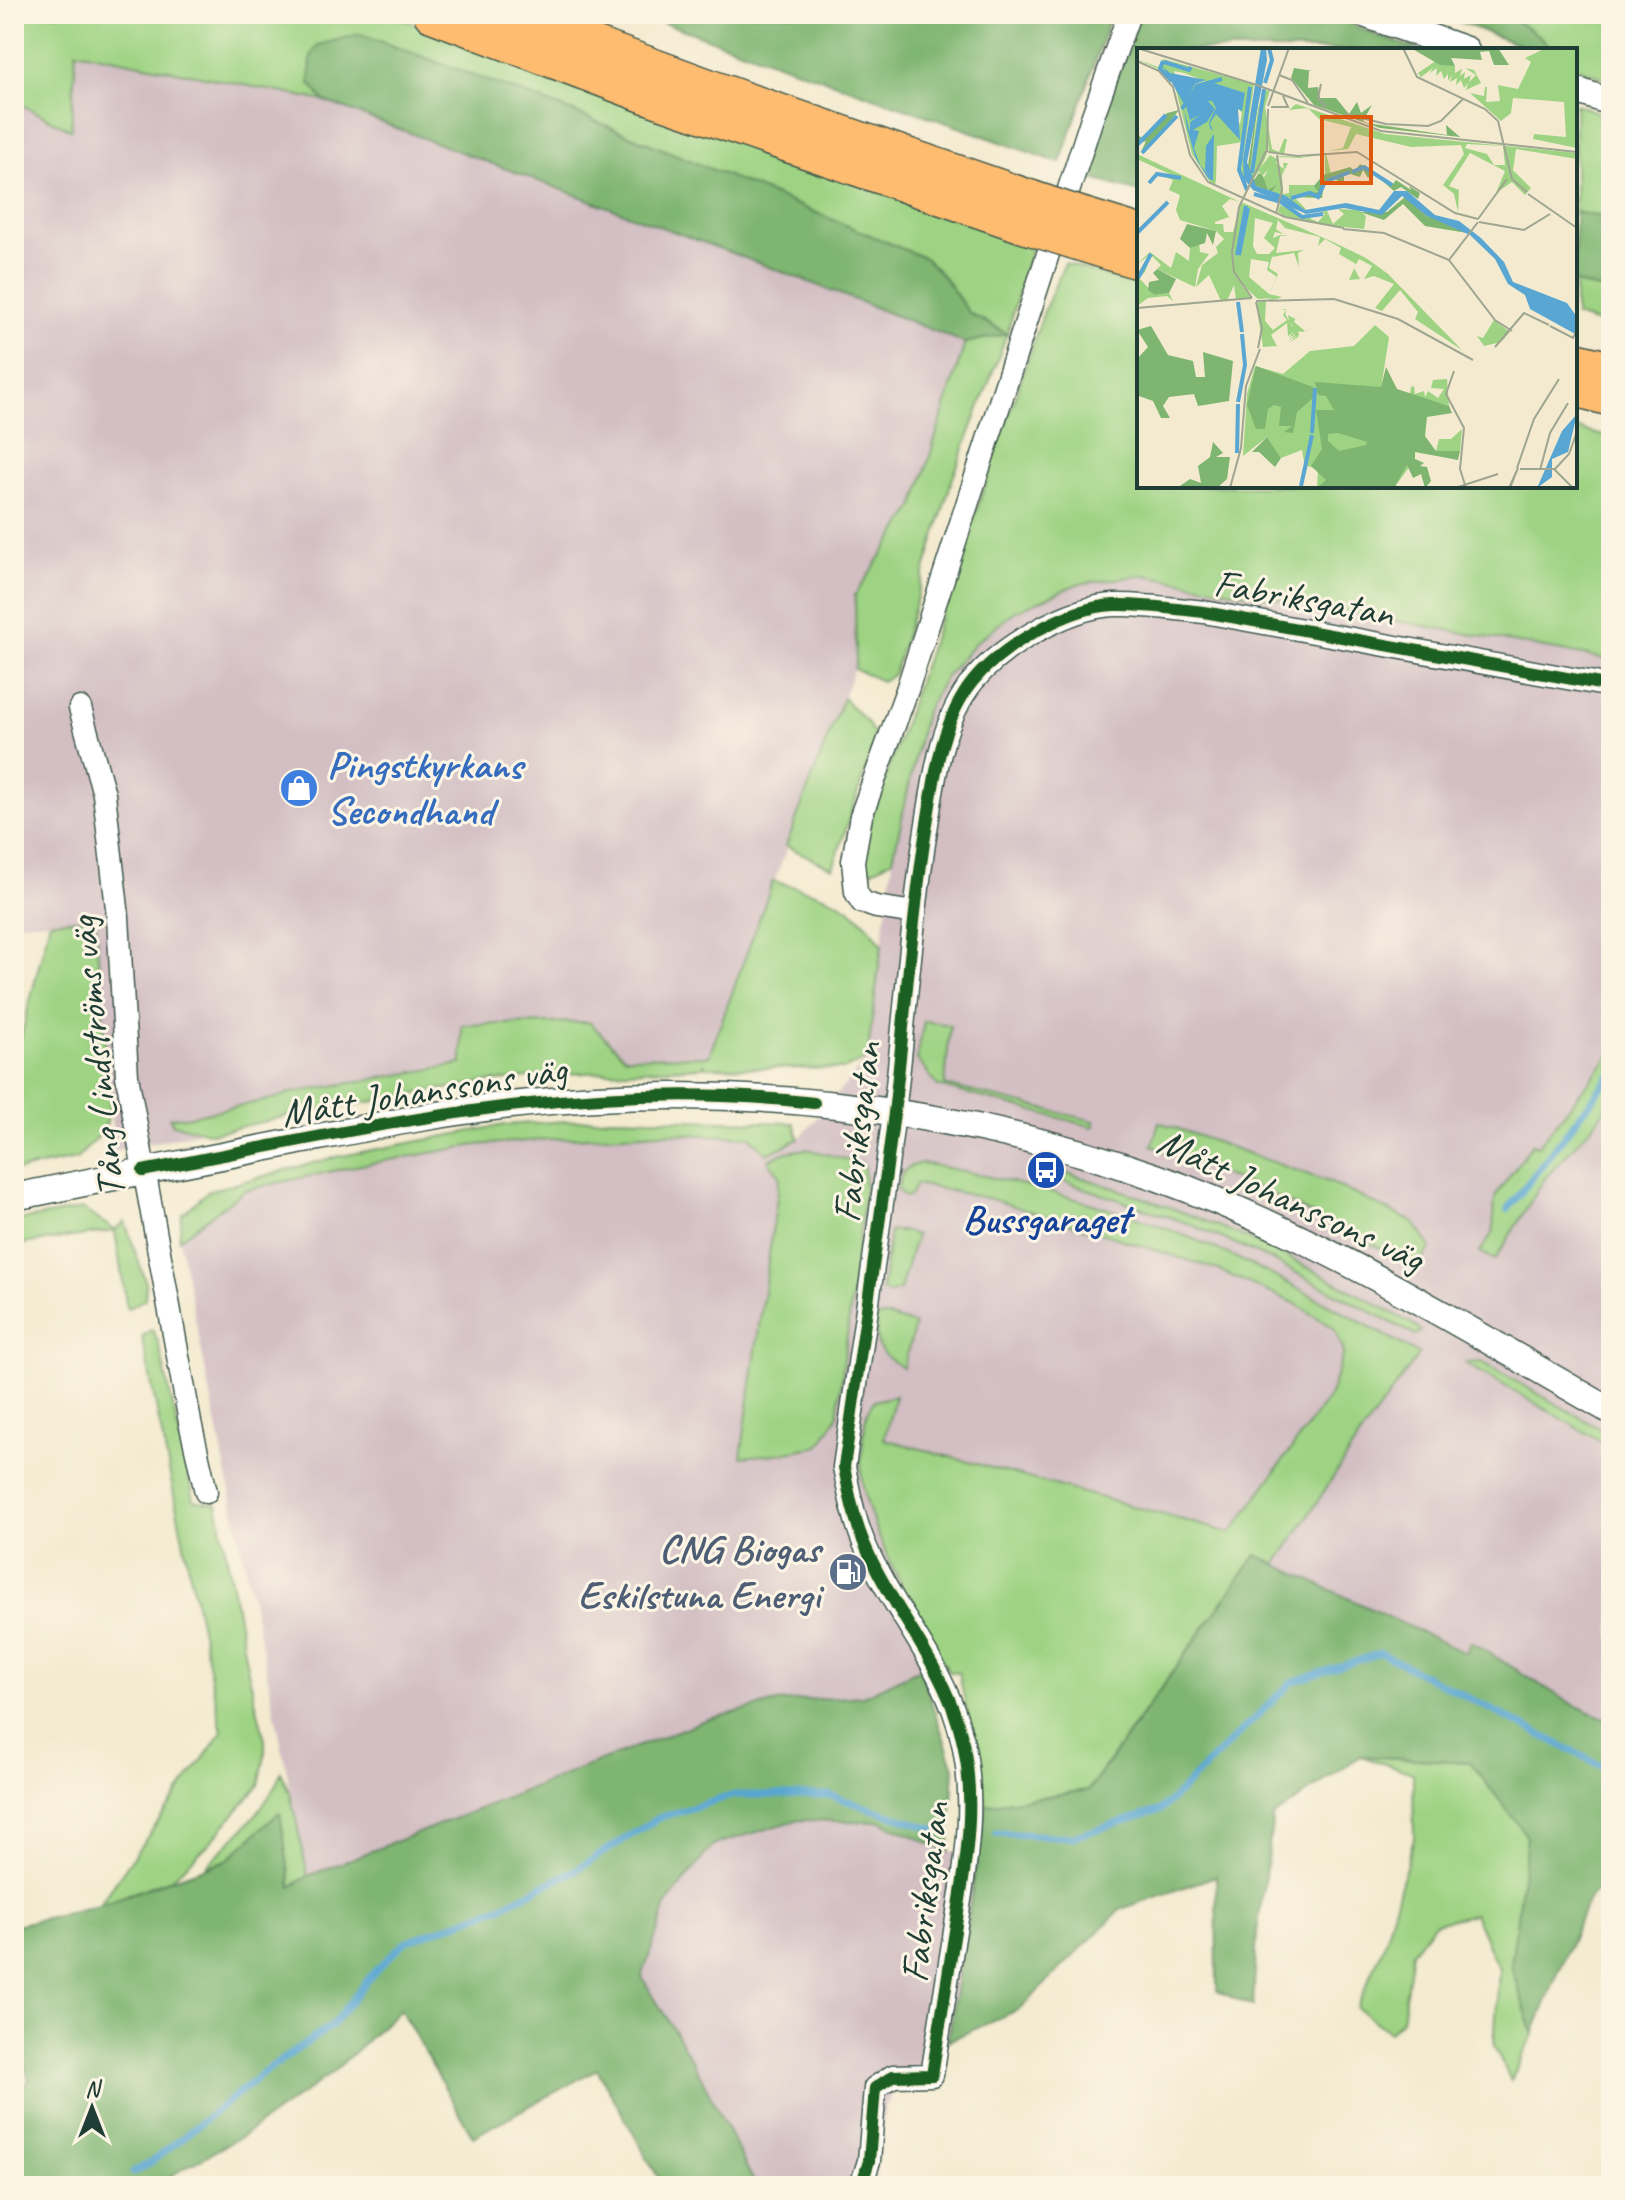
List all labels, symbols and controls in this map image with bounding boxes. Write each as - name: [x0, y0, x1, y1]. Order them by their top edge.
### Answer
- inset map: [1137, 48, 1577, 488]
- street label: Fabriksgatan: [1210, 558, 1399, 639]
- place label: Pingstkyrkans Secondhand: [327, 740, 526, 836]
- shop icon: Pingstkyrkans Secondhand: [278, 767, 320, 809]
- street label: Tång Lindströms väg: [57, 912, 137, 1200]
- street label: Fabriksgatan: [821, 1038, 893, 1225]
- street label: Mått Johanssons väg: [278, 1043, 572, 1138]
- street label: Mått Johanssons väg: [1150, 1116, 1434, 1284]
- bus stop icon: Bussgaraget: [1025, 1149, 1067, 1191]
- place label: Bussgaraget: [963, 1194, 1135, 1244]
- place label: CNG Biogas Eskilstuna Energi: [578, 1524, 825, 1620]
- fuel station icon: CNG Biogas Eskilstuna Energi: [827, 1551, 869, 1593]
- street label: Fabriksgatan: [889, 1798, 961, 1985]
- north arrow: [52, 2068, 132, 2148]
- text: N: [85, 2075, 102, 2103]

